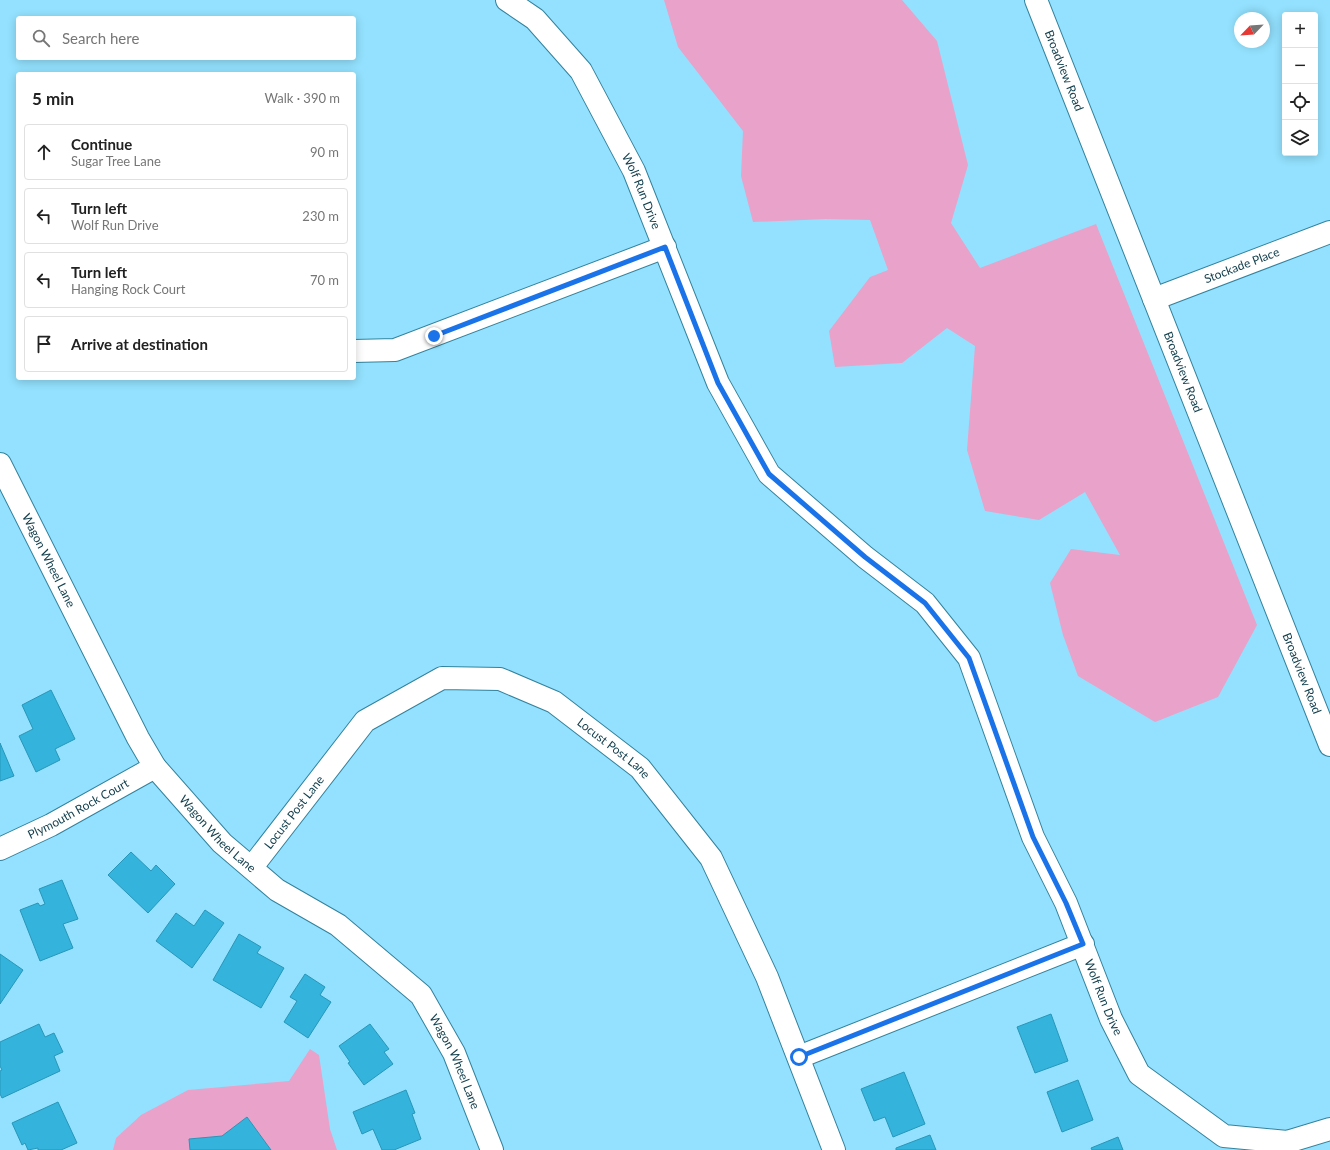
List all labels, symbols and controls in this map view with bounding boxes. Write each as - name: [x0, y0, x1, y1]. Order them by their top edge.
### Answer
- north arrow: [1234, 12, 1270, 48]
- map controls: [1282, 12, 1318, 156]
- button: +: [1282, 12, 1318, 48]
- search box: [16, 16, 356, 60]
- icon: search: [30, 27, 52, 49]
- street label: Broadview Road: [1042, 28, 1087, 113]
- text: Search here: [62, 29, 139, 47]
- button: −: [1282, 48, 1318, 84]
- button: locate: [1282, 84, 1318, 120]
- text: 5 min: [32, 88, 74, 109]
- text: Walk · 390 m: [264, 90, 340, 106]
- button: layers: [1282, 120, 1318, 156]
- text: Continue: [71, 135, 132, 153]
- icon: ahead: [33, 141, 55, 163]
- text: 90 m: [310, 144, 339, 160]
- street label: Wolf Run Drive: [619, 151, 664, 231]
- text: Sugar Tree Lane: [71, 153, 161, 169]
- text: Turn left: [71, 199, 127, 217]
- icon: left: [33, 205, 55, 227]
- text: 230 m: [302, 208, 339, 224]
- text: Wolf Run Drive: [71, 217, 159, 233]
- street label: Stockade Place: [1202, 244, 1281, 286]
- text: Turn left: [71, 263, 127, 281]
- icon: left: [33, 269, 55, 291]
- text: 70 m: [310, 272, 339, 288]
- text: Hanging Rock Court: [71, 281, 185, 297]
- route end: [425, 327, 443, 345]
- street label: Broadview Road: [1161, 329, 1206, 414]
- icon: arrive: [33, 333, 55, 355]
- text: Arrive at destination: [71, 335, 208, 353]
- street label: Wagon Wheel Lane: [19, 511, 79, 610]
- street label: Broadview Road: [1280, 631, 1325, 716]
- street label: Locust Post Lane: [574, 714, 653, 781]
- street label: Locust Post Lane: [261, 772, 327, 852]
- street label: Plymouth Rock Court: [25, 775, 132, 842]
- street label: Wagon Wheel Lane: [176, 792, 259, 876]
- street label: Wolf Run Drive: [1082, 957, 1126, 1038]
- street label: Wagon Wheel Lane: [427, 1011, 483, 1111]
- route start: [790, 1048, 808, 1066]

